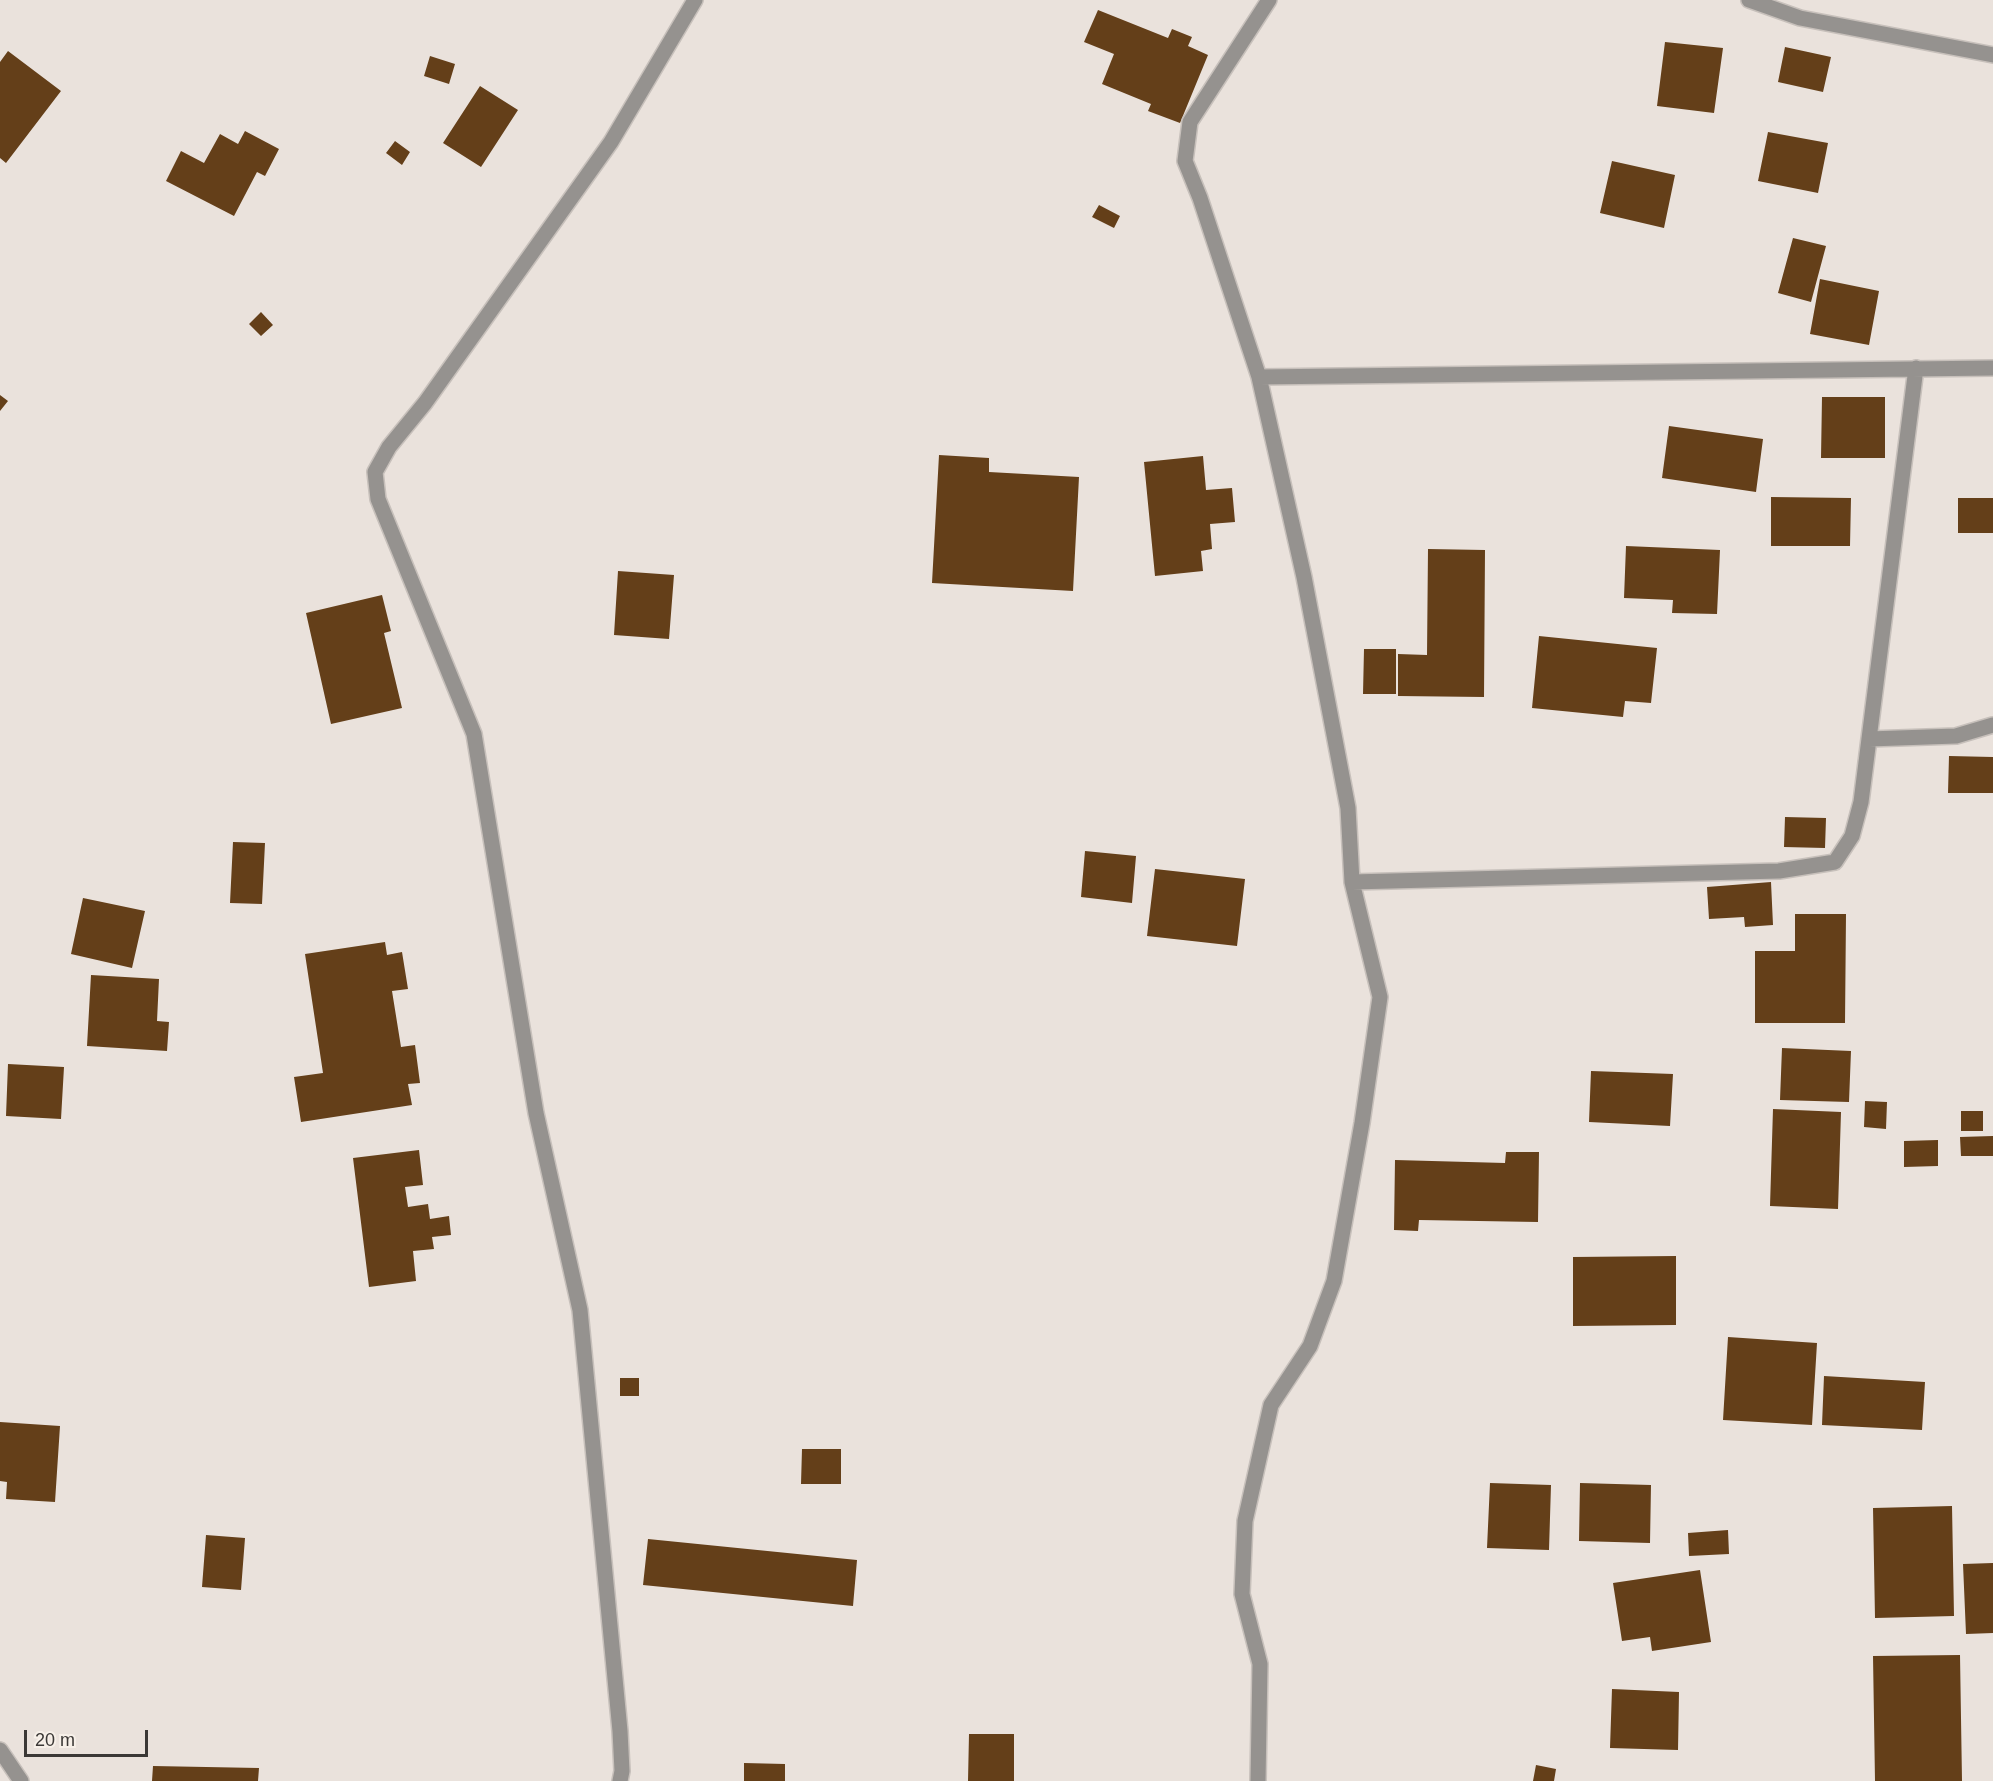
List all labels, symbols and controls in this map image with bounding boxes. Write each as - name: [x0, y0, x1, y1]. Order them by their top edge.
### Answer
- scale bar: [27, 1718, 152, 1756]
- text: 20 m: [35, 1730, 75, 1750]

